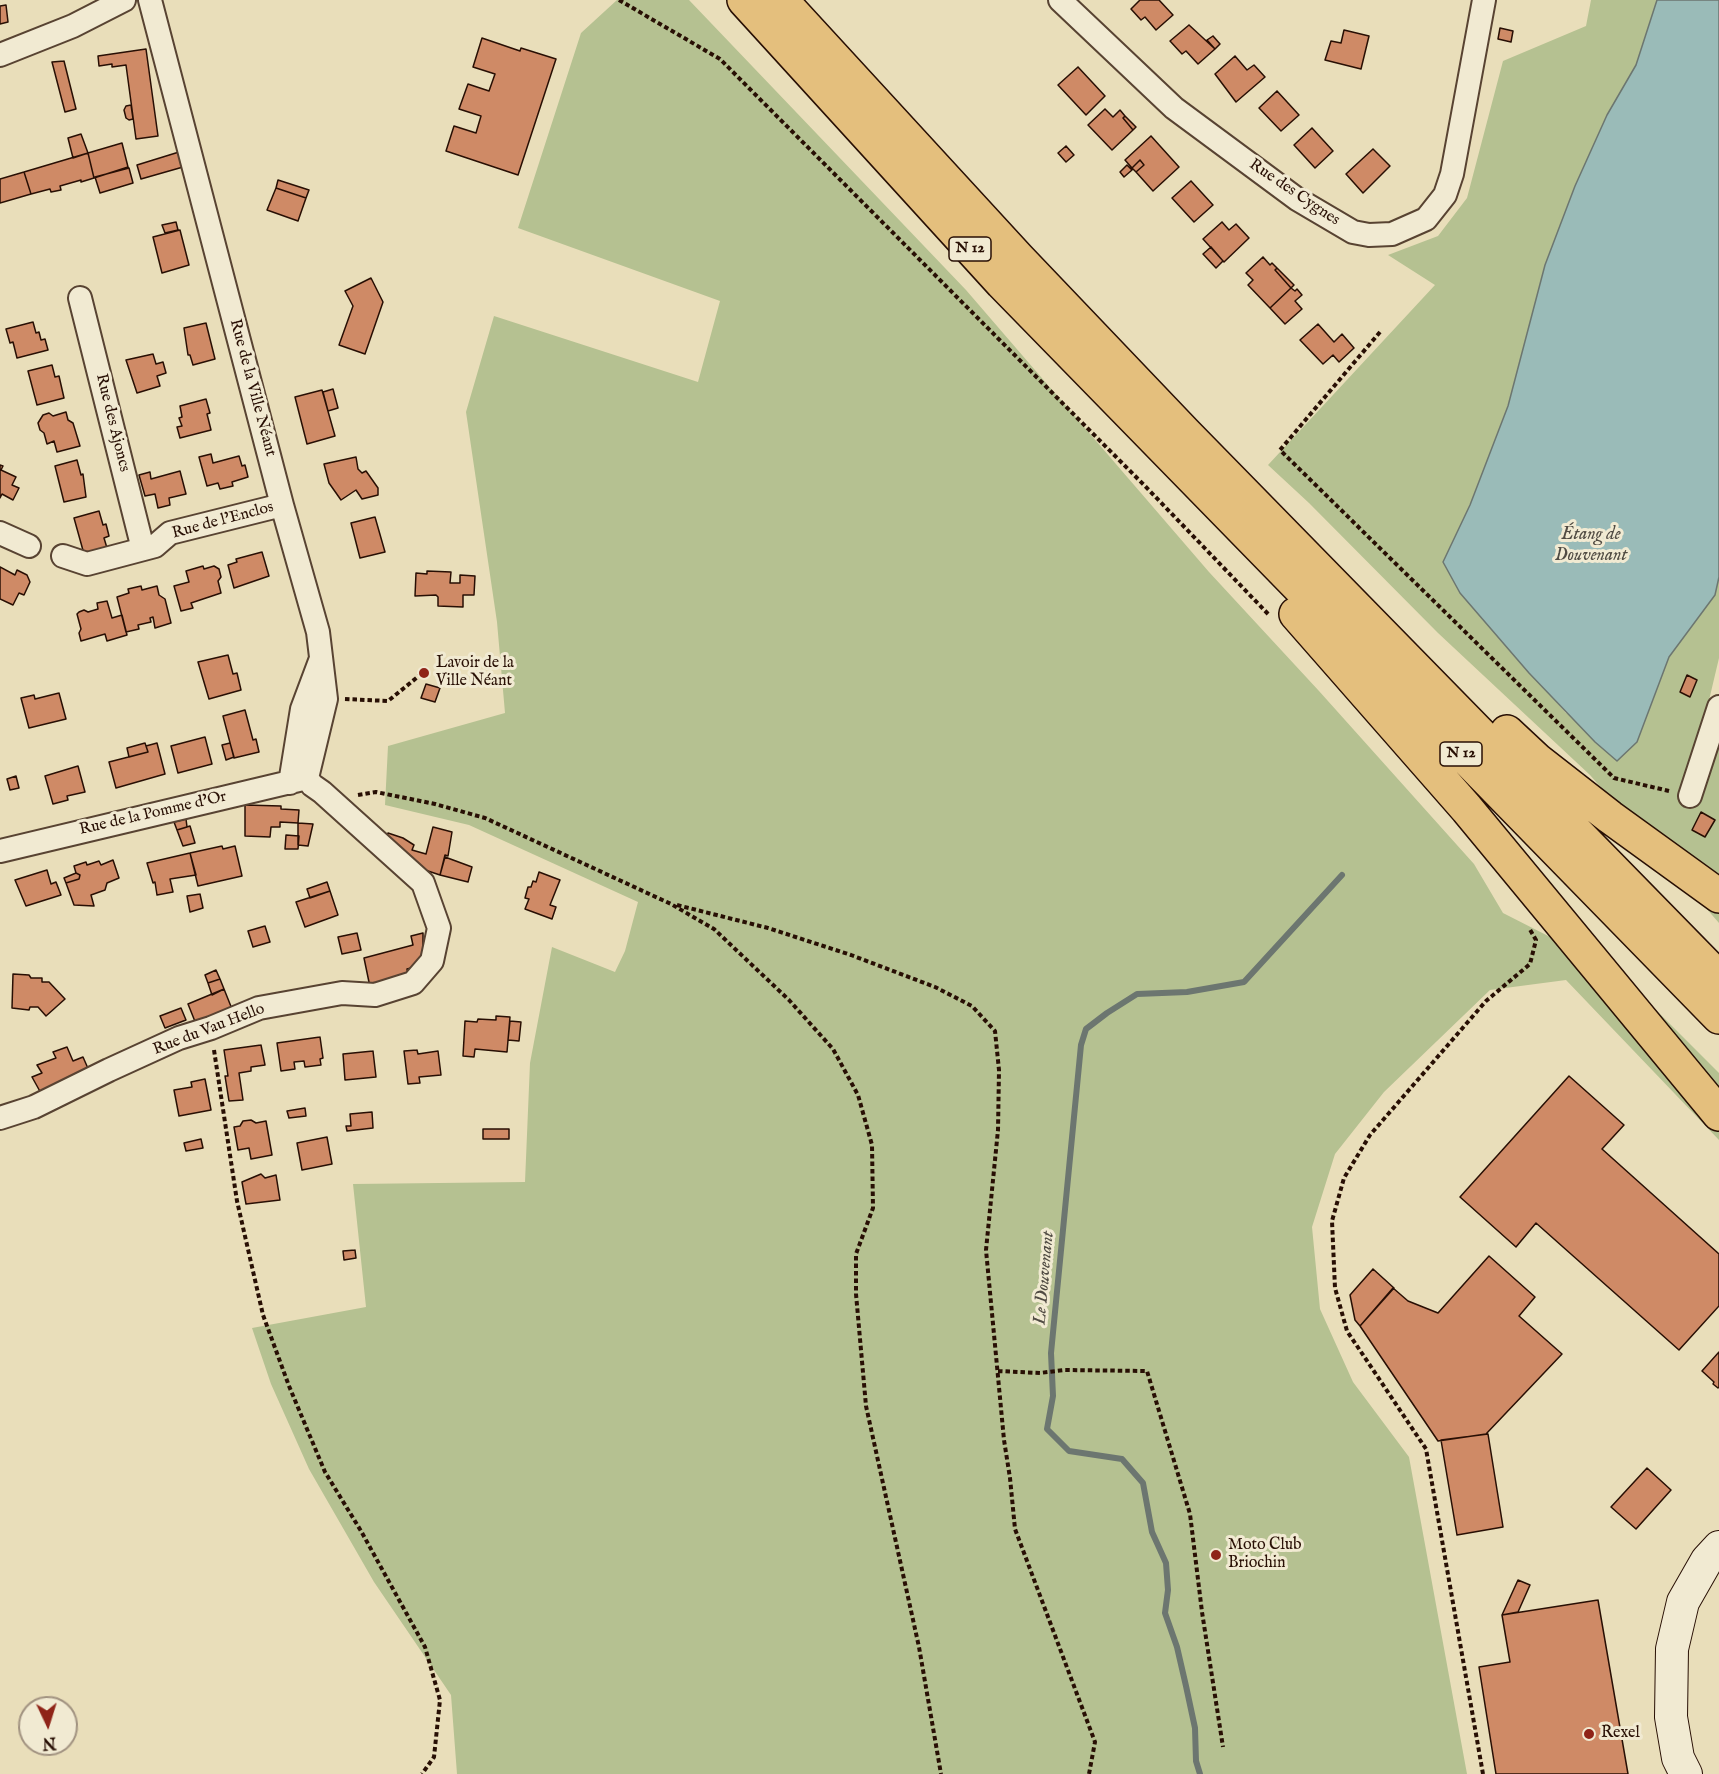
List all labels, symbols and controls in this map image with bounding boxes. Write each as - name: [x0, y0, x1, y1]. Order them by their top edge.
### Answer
- street label: Rue des Cygnes: [1245, 156, 1343, 230]
- road number: N 12: [949, 237, 991, 261]
- street label: Rue de la Ville Néant: [224, 317, 280, 459]
- street label: Rue des Ajoncs: [91, 372, 133, 474]
- street label: Rue de l'Enclos: [170, 498, 276, 544]
- water label: Étang de Douvenant: [1555, 524, 1627, 566]
- place label: Lavoir de la Ville Néant: [436, 654, 514, 692]
- marker: Lavoir de la Ville Néant: [417, 666, 431, 680]
- road number: N 12: [1440, 742, 1482, 766]
- street label: Rue de la Pomme d'Or: [78, 788, 228, 840]
- street label: Rue du Vau Hello: [151, 1000, 267, 1060]
- water label: Le Douvenant: [1030, 1230, 1060, 1326]
- place label: Moto Club Briochin: [1228, 1536, 1302, 1574]
- marker: Moto Club Briochin: [1209, 1548, 1223, 1562]
- north arrow: [18, 1696, 78, 1756]
- place label: Rexel: [1601, 1724, 1640, 1744]
- marker: Rexel: [1582, 1727, 1596, 1741]
- text: N: [42, 1732, 57, 1752]

